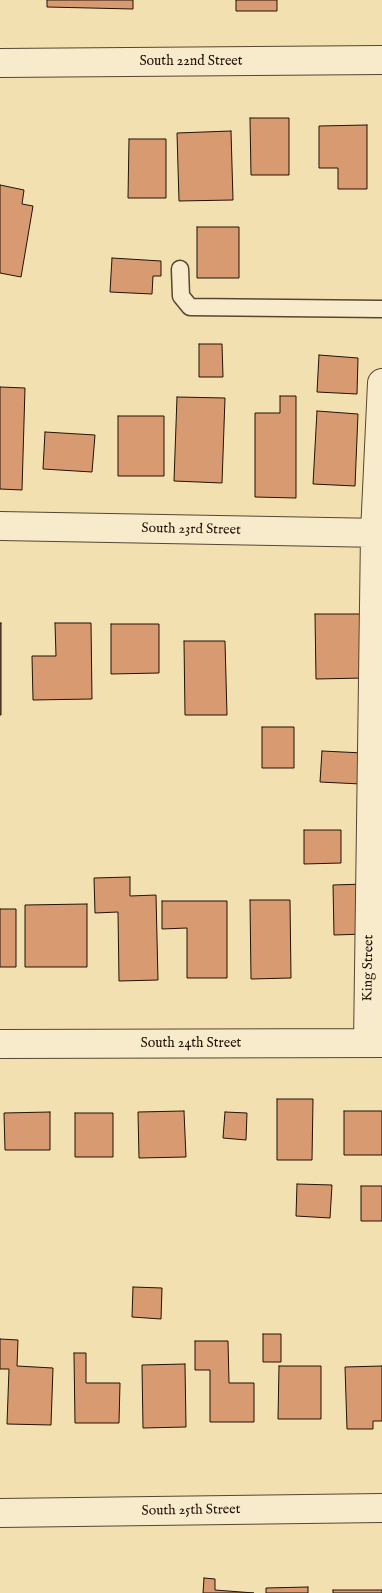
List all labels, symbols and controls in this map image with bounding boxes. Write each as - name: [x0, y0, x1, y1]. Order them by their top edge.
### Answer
- street label: South 22nd Street: [139, 54, 243, 70]
- street label: South 23rd Street: [141, 521, 241, 539]
- street label: King Street: [360, 934, 378, 1002]
- street label: South 24th Street: [141, 1036, 241, 1052]
- street label: South 25th Street: [141, 1502, 241, 1520]

